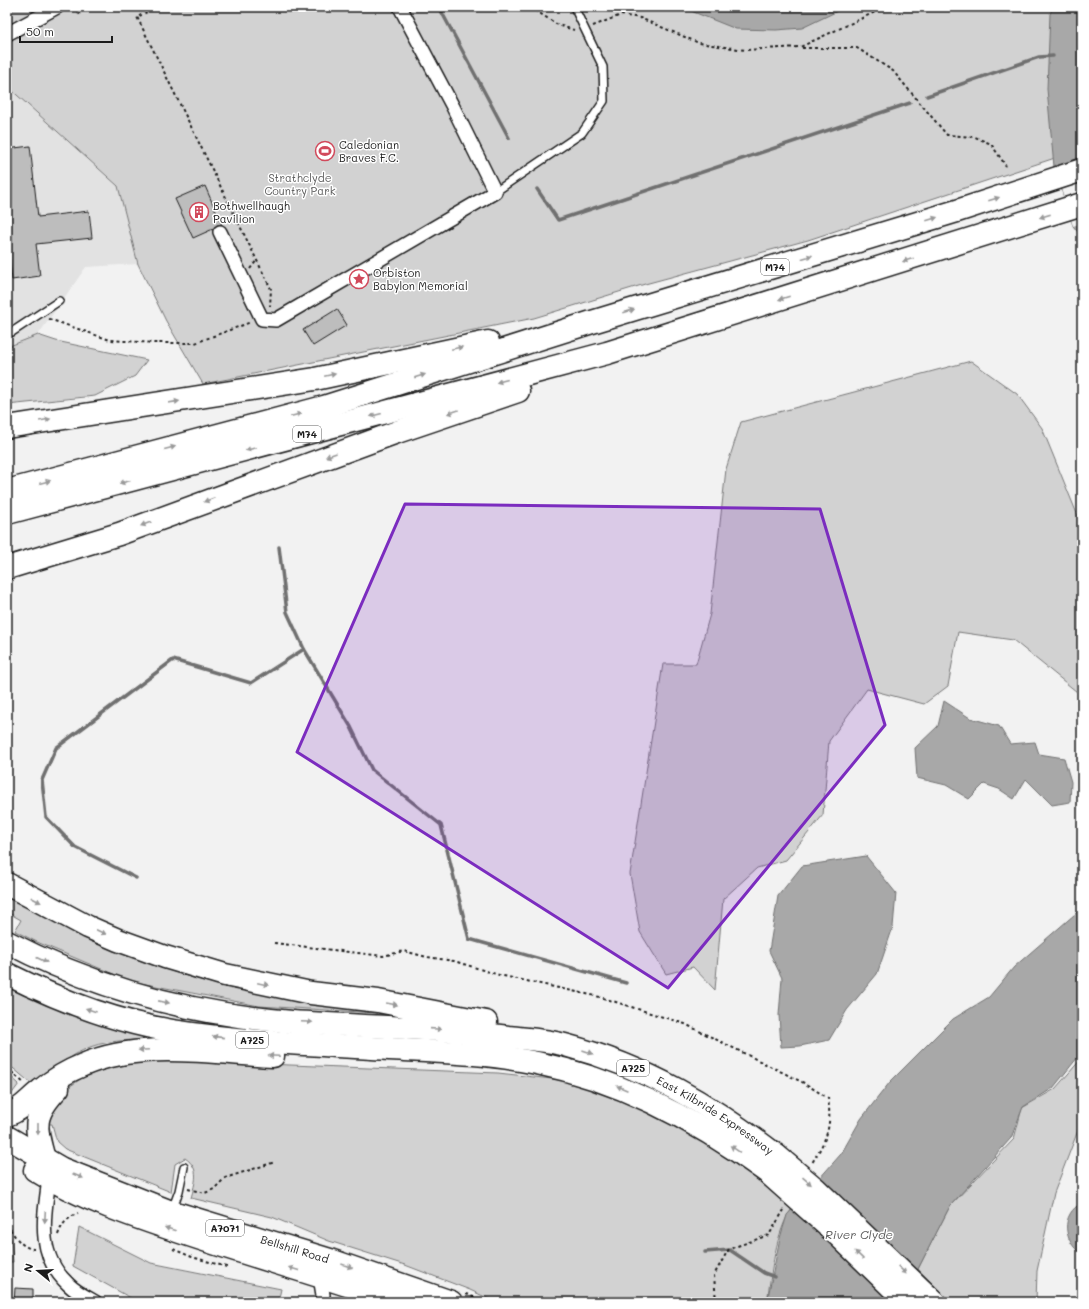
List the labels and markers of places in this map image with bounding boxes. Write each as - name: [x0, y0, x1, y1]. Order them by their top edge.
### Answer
- place label: Caledonian Braves F.C.: [339, 137, 399, 165]
- sports icon: Caledonian Braves F.C.: [314, 140, 336, 162]
- place label: Bothwellhaugh Pavilion: [213, 198, 290, 226]
- building icon: Bothwellhaugh Pavilion: [188, 201, 210, 223]
- place label: Orbiston Babylon Memorial: [373, 265, 468, 293]
- place icon: Orbiston Babylon Memorial: [348, 268, 370, 290]

